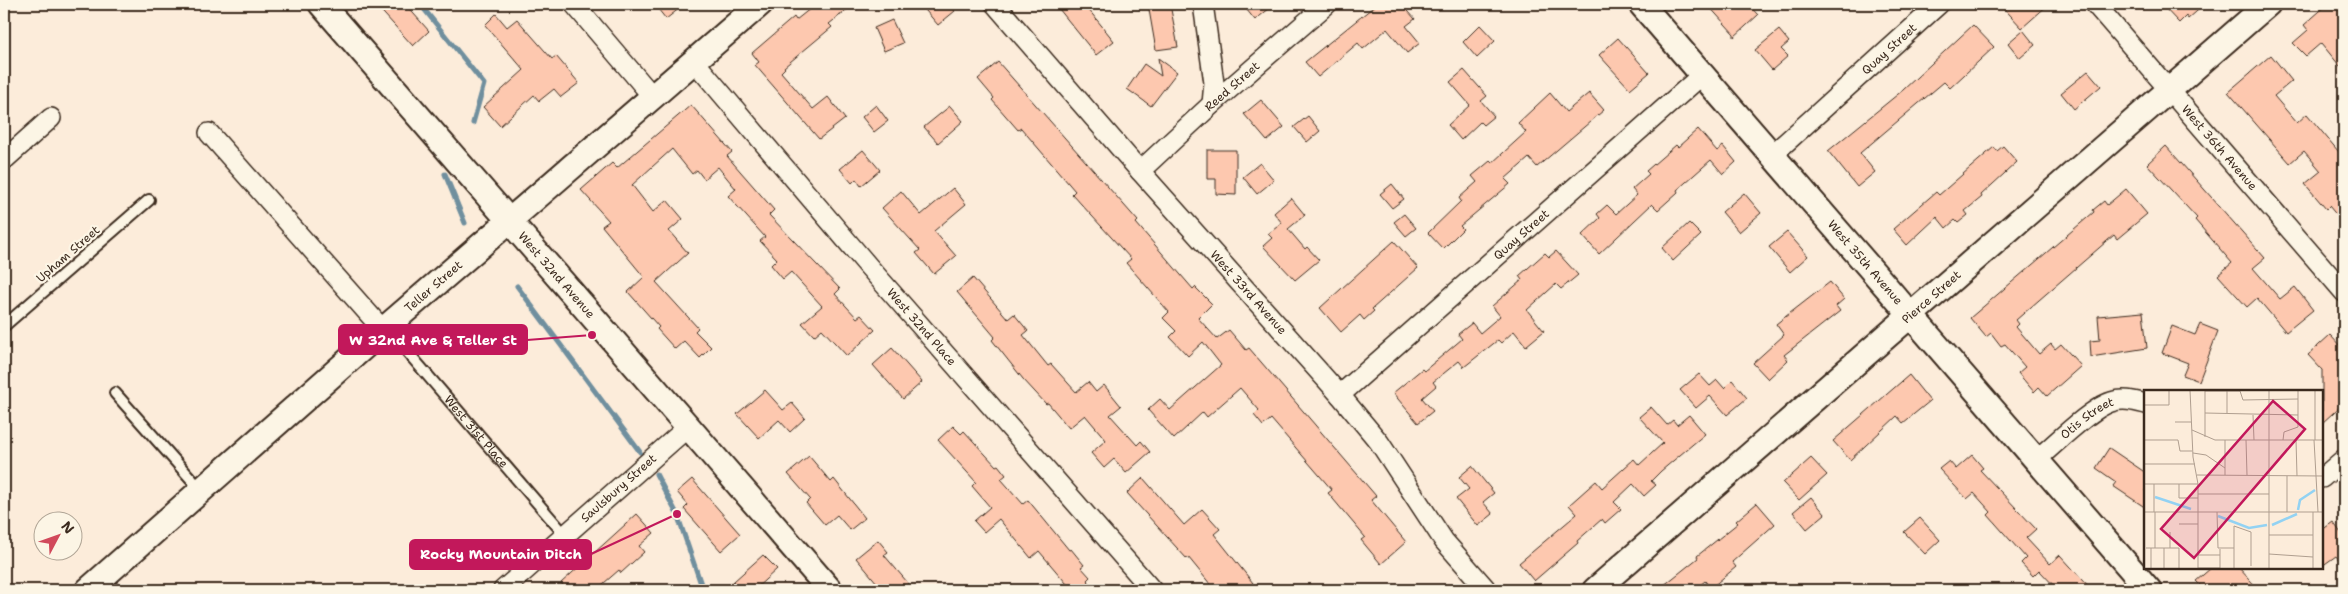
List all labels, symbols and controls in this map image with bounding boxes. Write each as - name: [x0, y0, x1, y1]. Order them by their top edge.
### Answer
- street label: Quay Street: [1858, 20, 1920, 78]
- street label: Reed Street: [1201, 58, 1263, 115]
- street label: West 36th Avenue: [2178, 102, 2261, 194]
- street label: Quay Street: [1490, 206, 1552, 264]
- street label: West 35th Avenue: [1824, 217, 1906, 308]
- street label: Upham Street: [33, 222, 103, 286]
- street label: West 32nd Avenue: [514, 228, 599, 322]
- street label: West 33rd Avenue: [1207, 247, 1290, 338]
- street label: Teller Street: [401, 257, 466, 316]
- street label: Pierce Street: [1898, 267, 1964, 327]
- street label: West 32nd Place: [883, 285, 960, 369]
- callout: W 32nd Ave & Teller St: [339, 325, 527, 354]
- text: W 32nd Ave & Teller St: [349, 331, 517, 349]
- inset map: [2144, 390, 2323, 569]
- street label: West 31st Place: [440, 392, 512, 471]
- street label: Otis Street: [2057, 394, 2116, 443]
- street label: Saulsbury Street: [577, 450, 660, 526]
- north arrow: [32, 512, 82, 562]
- text: N: [57, 517, 78, 538]
- callout: Rocky Mountain Ditch: [410, 540, 591, 569]
- text: Rocky Mountain Ditch: [420, 545, 582, 563]

